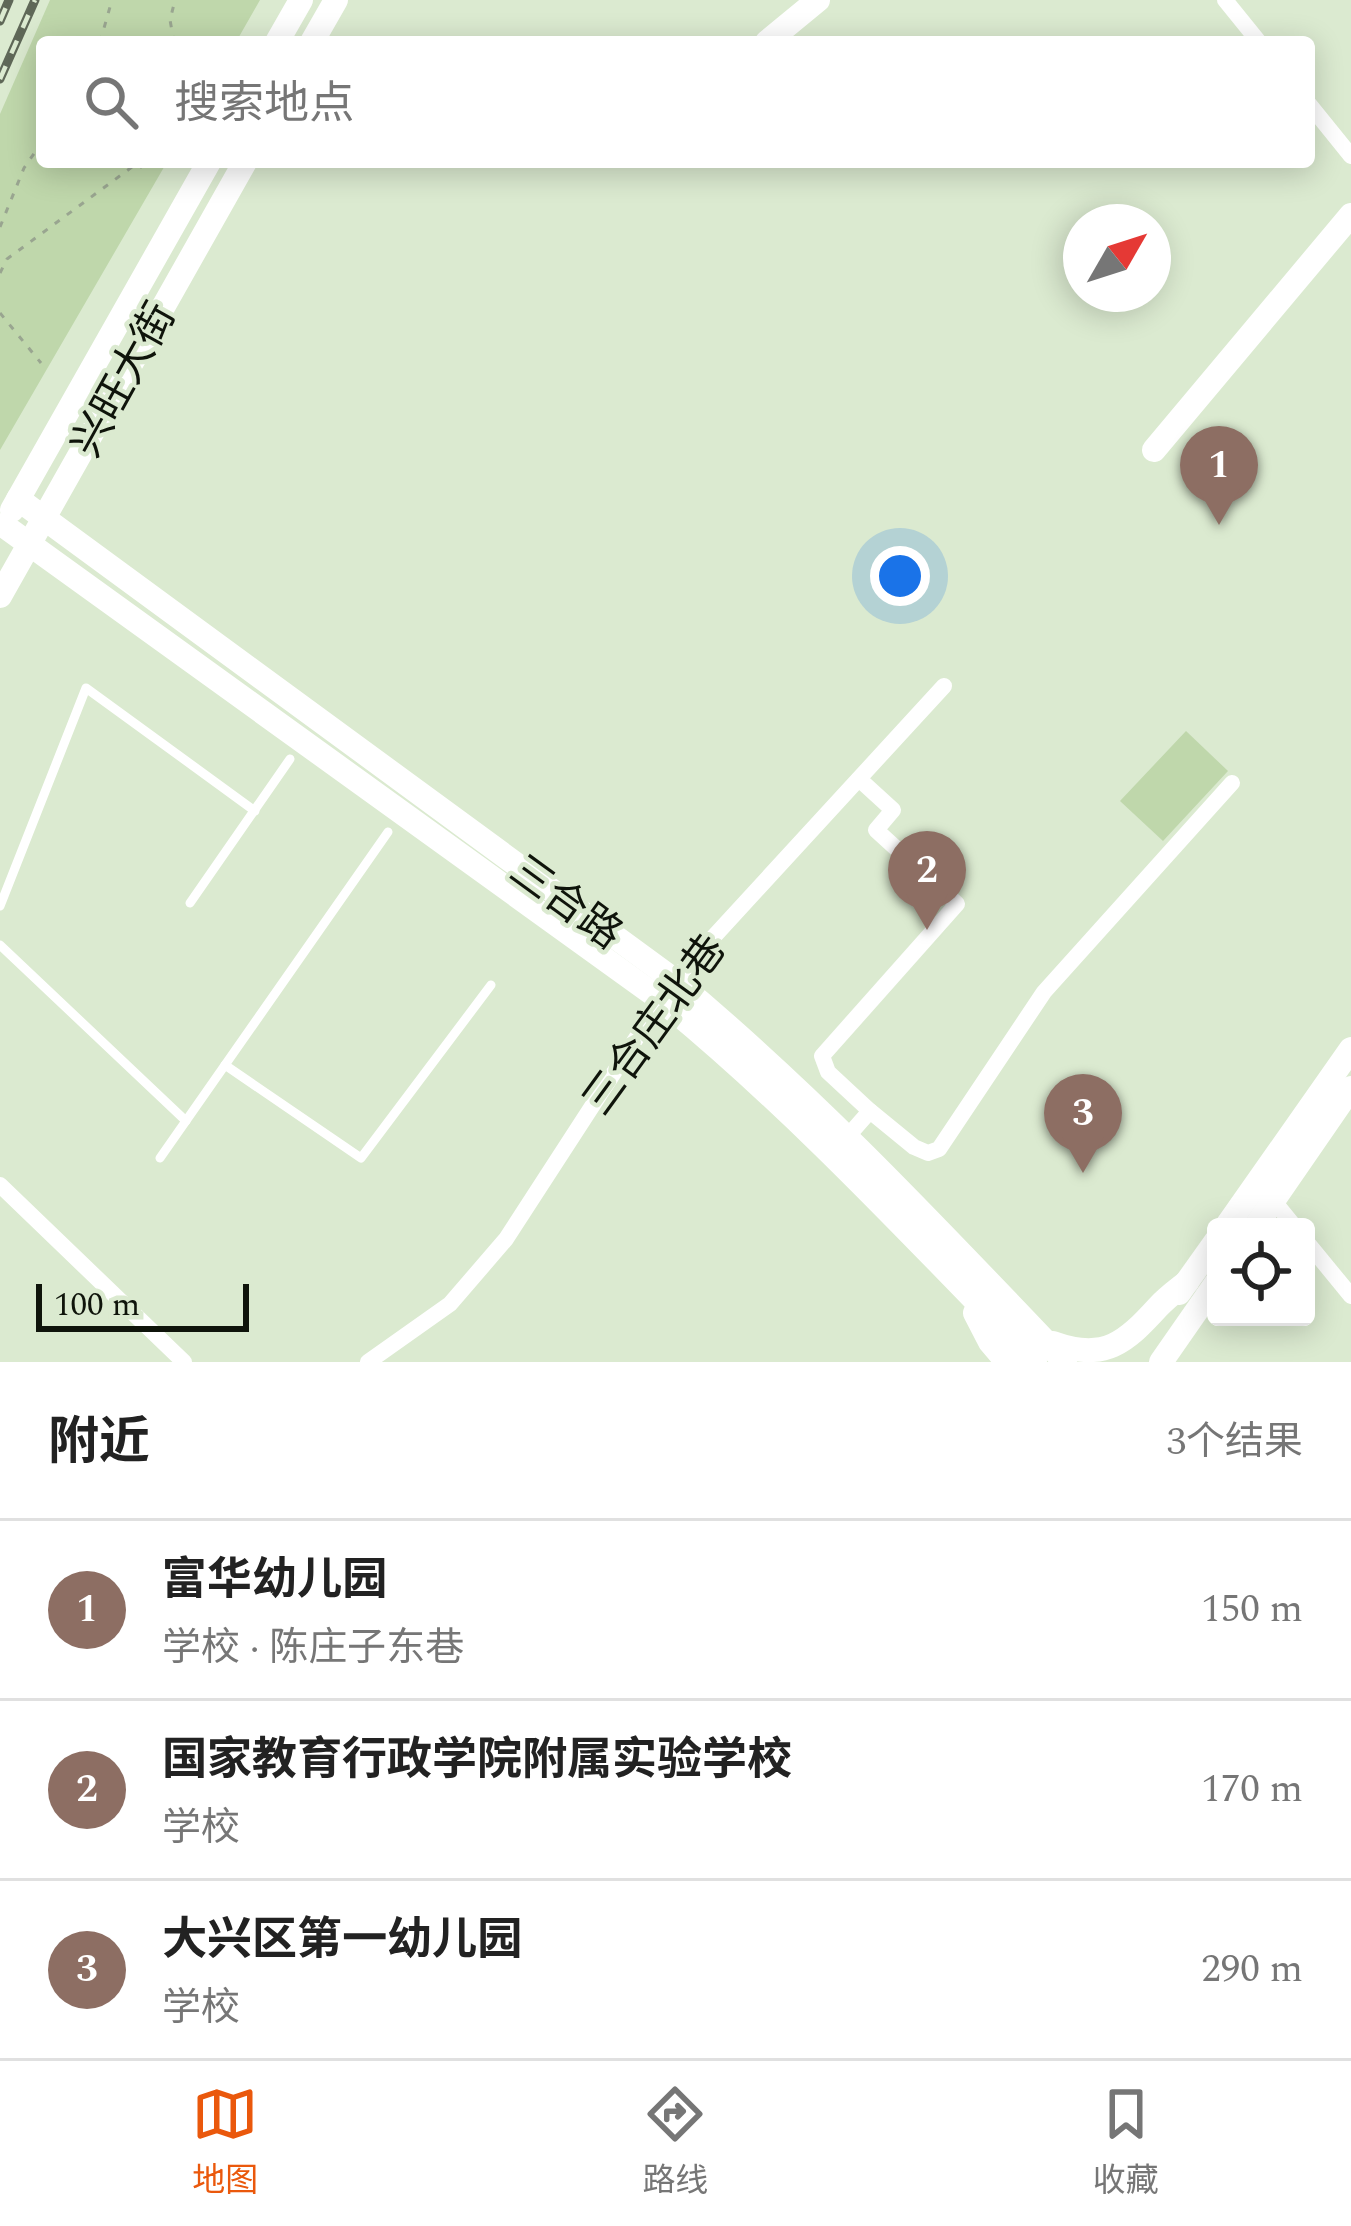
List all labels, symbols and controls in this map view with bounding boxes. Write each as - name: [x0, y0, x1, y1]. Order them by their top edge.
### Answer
- search box: [36, 36, 1315, 168]
- icon: search: [78, 69, 144, 135]
- text: 搜索地点: [174, 70, 354, 139]
- north arrow: [1063, 204, 1171, 312]
- street label: 兴旺大街: [56, 291, 192, 469]
- pin: 1: [1180, 426, 1258, 525]
- your location: [870, 546, 930, 606]
- pin: 2: [888, 831, 966, 930]
- street label: 三合路: [496, 841, 635, 966]
- street label: 三合庄北巷: [568, 922, 742, 1129]
- pin: 3: [1044, 1074, 1122, 1173]
- map controls: [1207, 1218, 1315, 1326]
- button: locate: [1207, 1218, 1315, 1326]
- scale bar: [36, 1278, 249, 1331]
- text: 100 m: [54, 1280, 140, 1330]
- text: 附近: [48, 1404, 150, 1482]
- text: 3个结果: [1166, 1413, 1303, 1472]
- text: 富华幼儿园: [162, 1546, 387, 1615]
- text: 1: [76, 1580, 98, 1639]
- text: 150 m: [1201, 1580, 1303, 1639]
- text: 学校 · 陈庄子东巷: [162, 1619, 464, 1678]
- text: 国家教育行政学院附属实验学校: [162, 1726, 792, 1795]
- text: 2: [76, 1760, 98, 1819]
- text: 170 m: [1201, 1760, 1303, 1819]
- text: 学校: [162, 1799, 240, 1858]
- text: 大兴区第一幼儿园: [162, 1906, 522, 1975]
- text: 3: [76, 1940, 98, 1999]
- text: 290 m: [1201, 1940, 1303, 1999]
- text: 学校: [162, 1979, 240, 2038]
- tab: 地图: [192, 2081, 258, 2206]
- tab: 路线: [642, 2081, 708, 2206]
- tab: 收藏: [1093, 2081, 1159, 2206]

